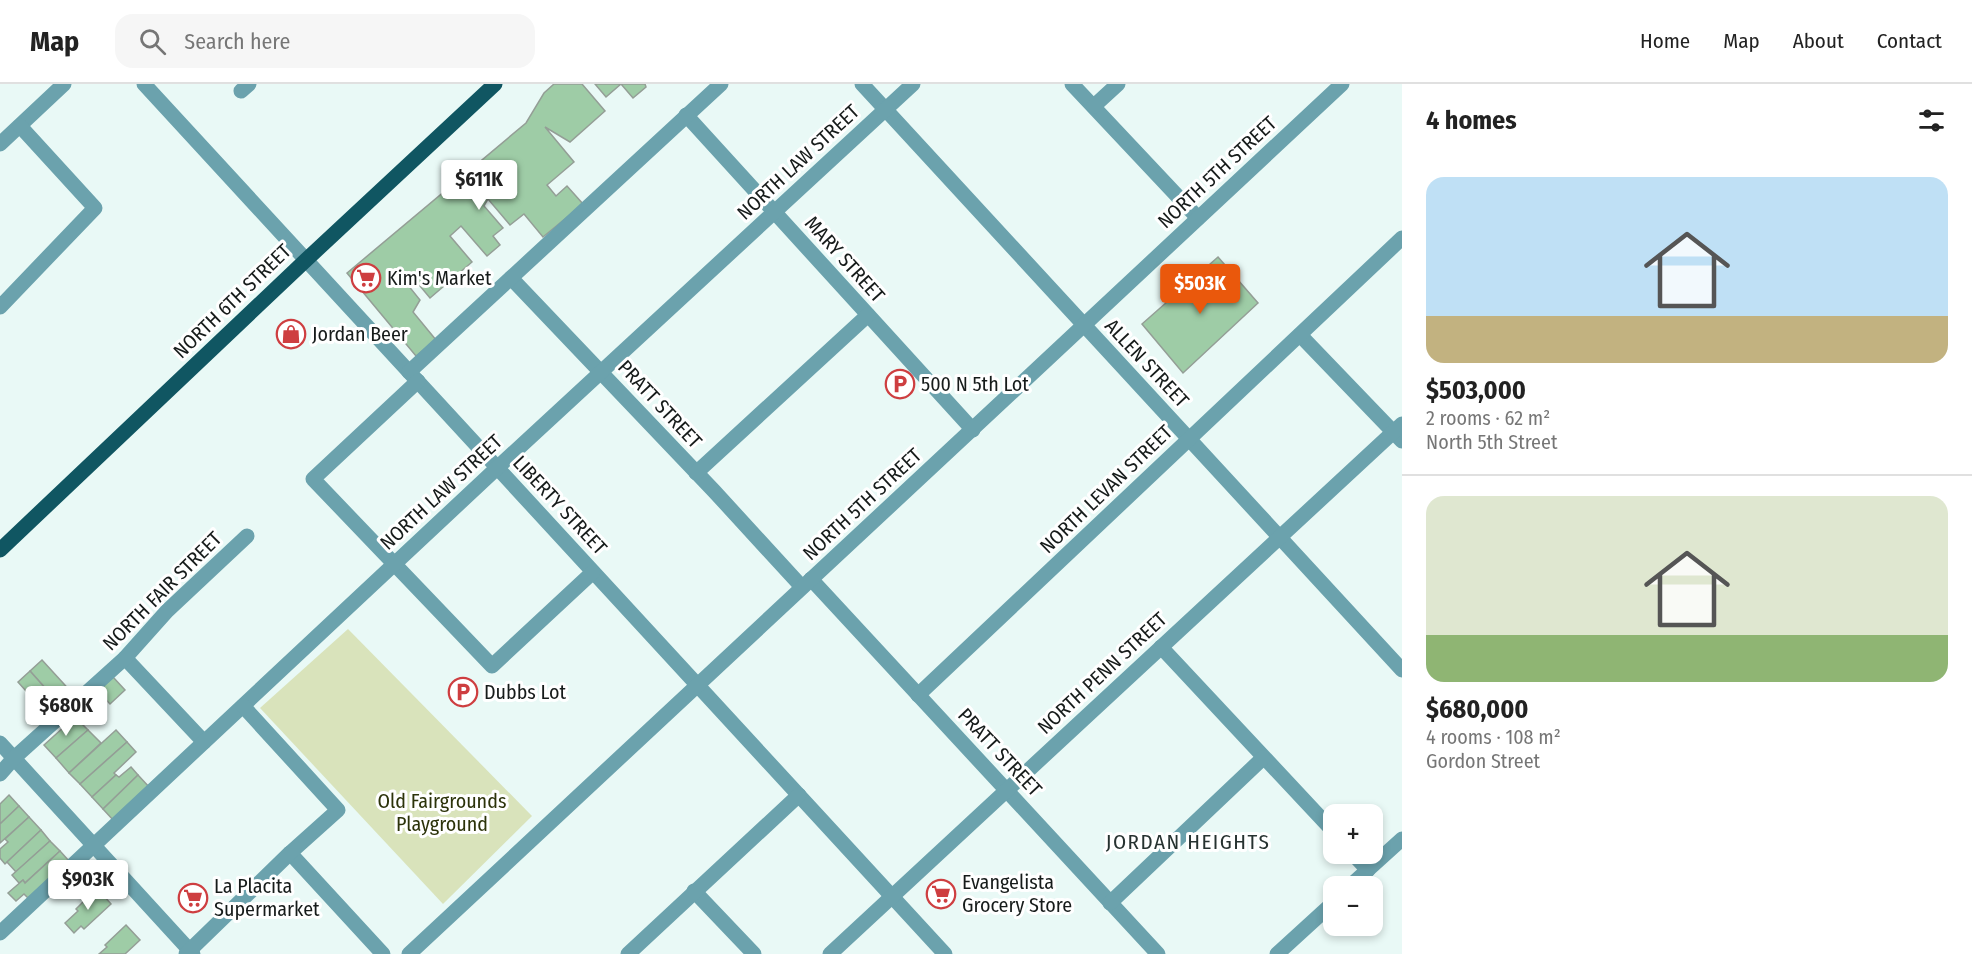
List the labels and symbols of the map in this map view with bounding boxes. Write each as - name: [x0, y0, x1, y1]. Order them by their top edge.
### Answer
- street label: NORTH LAW STREET: [732, 99, 865, 225]
- street label: NORTH 5TH STREET: [1153, 110, 1282, 233]
- pin: $611K: [437, 160, 521, 211]
- street label: MARY STREET: [800, 211, 890, 307]
- street label: NORTH 6TH STREET: [168, 238, 296, 363]
- supermarket icon: Kim's Market: [350, 262, 382, 294]
- pin: $503K: [1158, 264, 1242, 315]
- place label: Kim's Market: [387, 266, 492, 290]
- street label: ALLEN STREET: [1100, 314, 1195, 413]
- shop icon: Jordan Beer: [275, 318, 307, 350]
- place label: Jordan Beer: [312, 322, 408, 346]
- street label: PRATT STREET: [613, 355, 707, 454]
- parking icon: 500 N 5th Lot: [884, 368, 916, 400]
- place label: 500 N 5th Lot: [921, 372, 1029, 396]
- street label: NORTH LEVAN STREET: [1035, 419, 1178, 558]
- street label: NORTH LAW STREET: [375, 429, 508, 555]
- street label: NORTH 5TH STREET: [798, 442, 927, 565]
- street label: LIBERTY STREET: [508, 451, 612, 560]
- street label: NORTH FAIR STREET: [98, 526, 227, 655]
- street label: NORTH PENN STREET: [1032, 607, 1172, 739]
- parking icon: Dubbs Lot: [447, 676, 479, 708]
- place label: Dubbs Lot: [484, 680, 567, 704]
- pin: $680K: [24, 686, 108, 737]
- street label: PRATT STREET: [953, 703, 1047, 802]
- park label: Old Fairgrounds Playground: [378, 789, 506, 836]
- district label: JORDAN HEIGHTS: [1106, 829, 1270, 855]
- pin: $903K: [46, 860, 130, 911]
- place label: Evangelista Grocery Store: [962, 870, 1072, 917]
- place label: La Placita Supermarket: [214, 874, 320, 921]
- supermarket icon: Evangelista Grocery Store: [925, 878, 957, 910]
- supermarket icon: La Placita Supermarket: [177, 882, 209, 914]

